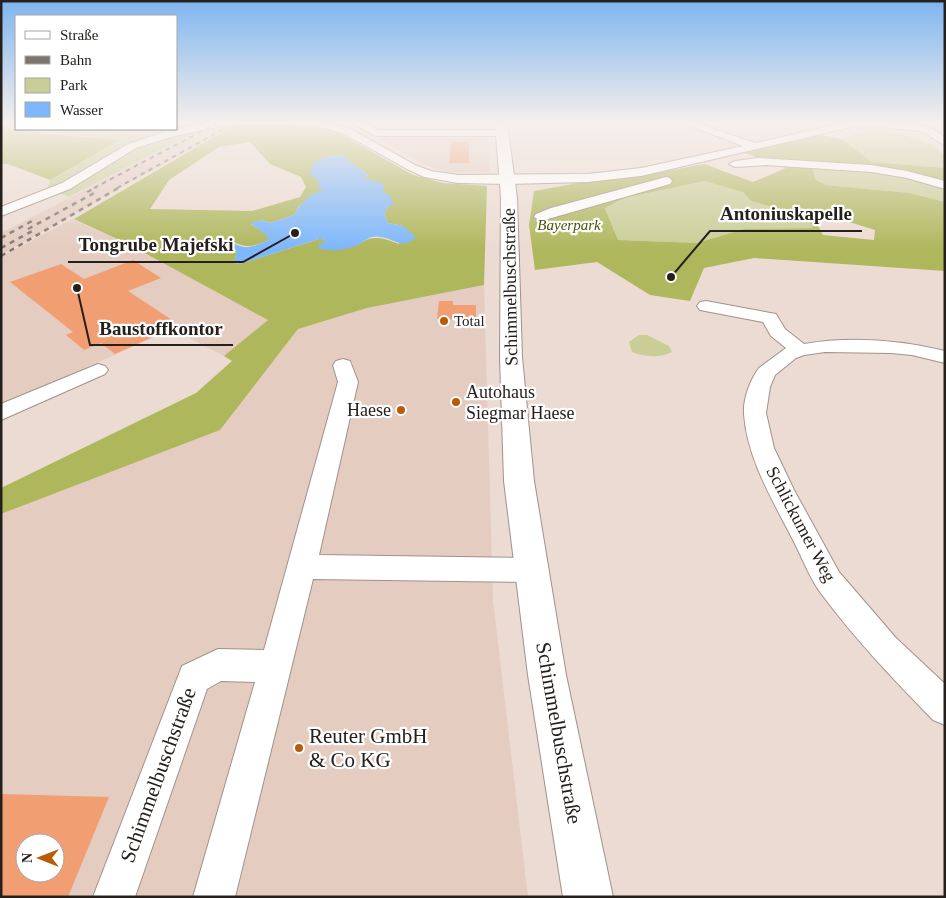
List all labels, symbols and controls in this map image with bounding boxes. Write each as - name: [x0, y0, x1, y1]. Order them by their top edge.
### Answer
- legend: [15, 15, 178, 130]
- text: Straße: [60, 27, 99, 43]
- text: Bahn: [60, 52, 92, 68]
- text: Park: [60, 77, 88, 93]
- text: Wasser: [60, 102, 103, 118]
- callout: Antoniuskapelle: [710, 197, 862, 231]
- text: Antoniuskapelle: [720, 203, 852, 224]
- street label: Schimmelbuschstraße: [499, 208, 521, 366]
- park label: Bayerpark: [537, 217, 601, 233]
- callout: Tongrube Majefski: [68, 228, 243, 262]
- text: Tongrube Majefski: [78, 234, 234, 255]
- callout: Baustoffkontor: [90, 311, 233, 345]
- place label: Total: [454, 313, 485, 329]
- marker: Total: [438, 315, 450, 327]
- text: Baustoffkontor: [99, 318, 223, 339]
- place label: Autohaus Siegmar Haese: [466, 382, 574, 423]
- marker: Autohaus Siegmar Haese: [450, 396, 462, 408]
- place label: Haese: [347, 400, 391, 420]
- marker: Haese: [395, 404, 407, 416]
- street label: Schlickumer Weg: [762, 463, 840, 585]
- street label: Schimmelbuschstraße: [531, 640, 587, 826]
- street label: Schimmelbuschstraße: [115, 684, 201, 866]
- place label: Reuter GmbH & Co KG: [309, 724, 427, 772]
- marker: Reuter GmbH & Co KG: [293, 742, 305, 754]
- north arrow: [15, 833, 65, 883]
- text: N: [20, 853, 35, 863]

